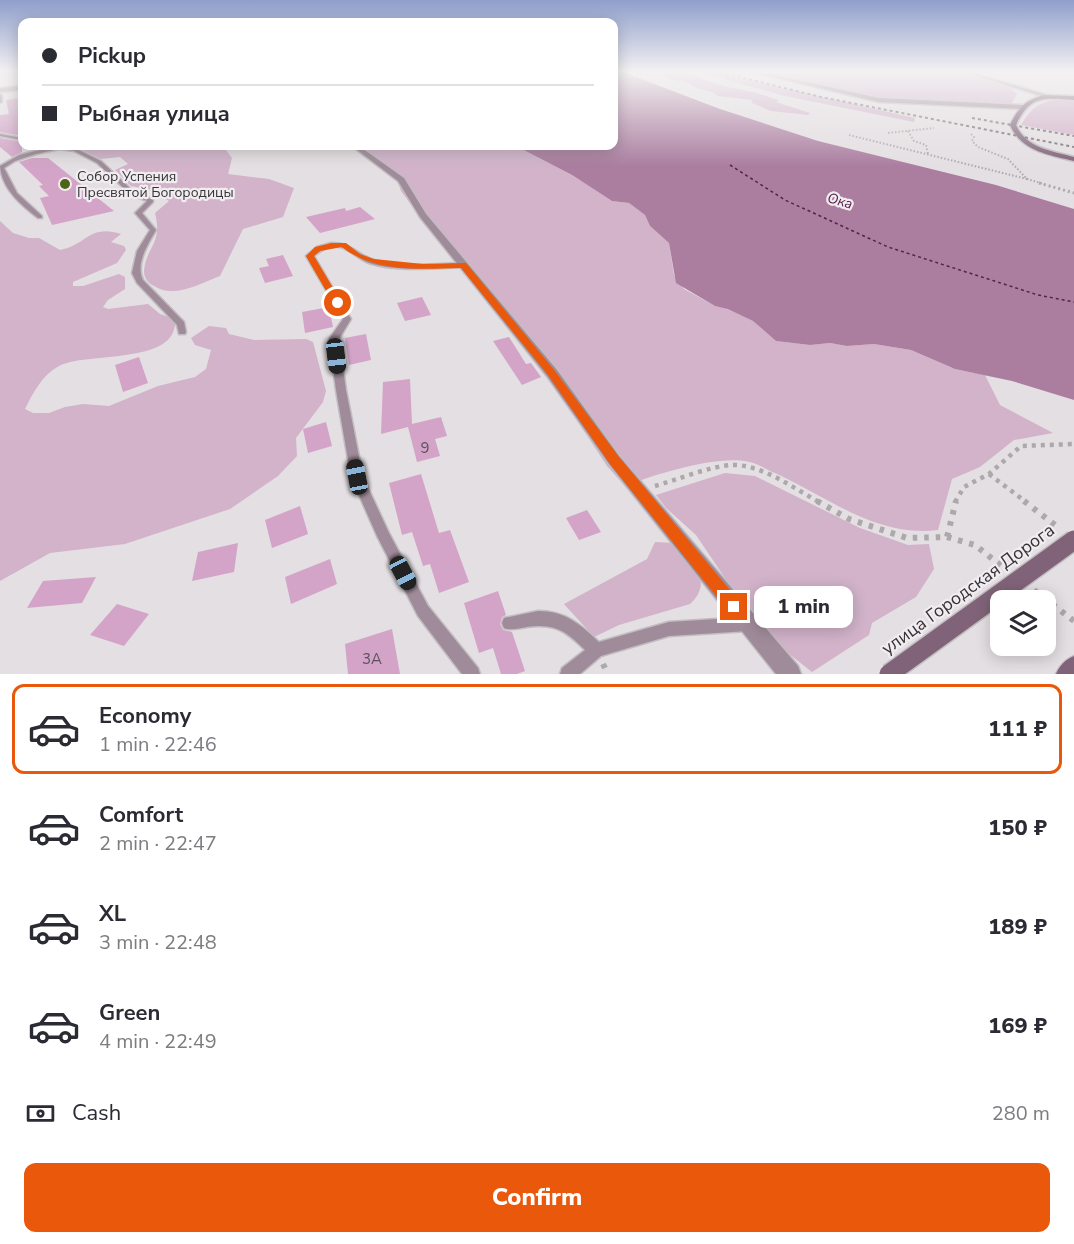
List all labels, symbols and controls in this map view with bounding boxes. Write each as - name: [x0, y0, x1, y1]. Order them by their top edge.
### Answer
- text: Pickup: [78, 41, 146, 71]
- text: Рыбная улица: [78, 99, 230, 129]
- place label: Собор Успения Пресвятой Богородицы: [77, 167, 234, 202]
- marker: Собор Успения Пресвятой Богородицы: [58, 177, 72, 191]
- water label: Ока: [825, 188, 855, 214]
- route start: [324, 289, 351, 316]
- car: [325, 337, 347, 375]
- house number: 9: [420, 438, 430, 458]
- car: [345, 458, 369, 496]
- street label: улица Городская Дорога: [877, 518, 1059, 660]
- car: [387, 553, 419, 593]
- callout: 1 min: [755, 586, 854, 628]
- map controls: [990, 590, 1056, 656]
- button: layers: [990, 590, 1056, 656]
- route end: [720, 593, 747, 620]
- text: 1 min: [777, 593, 830, 620]
- house number: 3А: [362, 649, 382, 669]
- text: Economy: [99, 701, 191, 731]
- icon: car: [27, 702, 81, 756]
- text: 111 ₽: [988, 714, 1047, 744]
- text: 1 min · 22:46: [99, 731, 217, 758]
- text: Comfort: [99, 800, 183, 830]
- icon: car: [27, 801, 81, 855]
- text: 150 ₽: [988, 813, 1047, 843]
- text: 2 min · 22:47: [99, 830, 217, 857]
- text: XL: [99, 899, 126, 929]
- icon: car: [27, 900, 81, 954]
- text: 189 ₽: [988, 912, 1047, 942]
- text: 3 min · 22:48: [99, 929, 217, 956]
- text: Green: [99, 998, 160, 1028]
- icon: car: [27, 999, 81, 1053]
- text: 169 ₽: [988, 1011, 1047, 1041]
- text: 4 min · 22:49: [99, 1028, 217, 1055]
- icon: cash: [24, 1097, 57, 1130]
- text: Cash: [72, 1098, 121, 1128]
- text: 280 m: [992, 1100, 1050, 1127]
- button: Confirm: [24, 1163, 1050, 1232]

